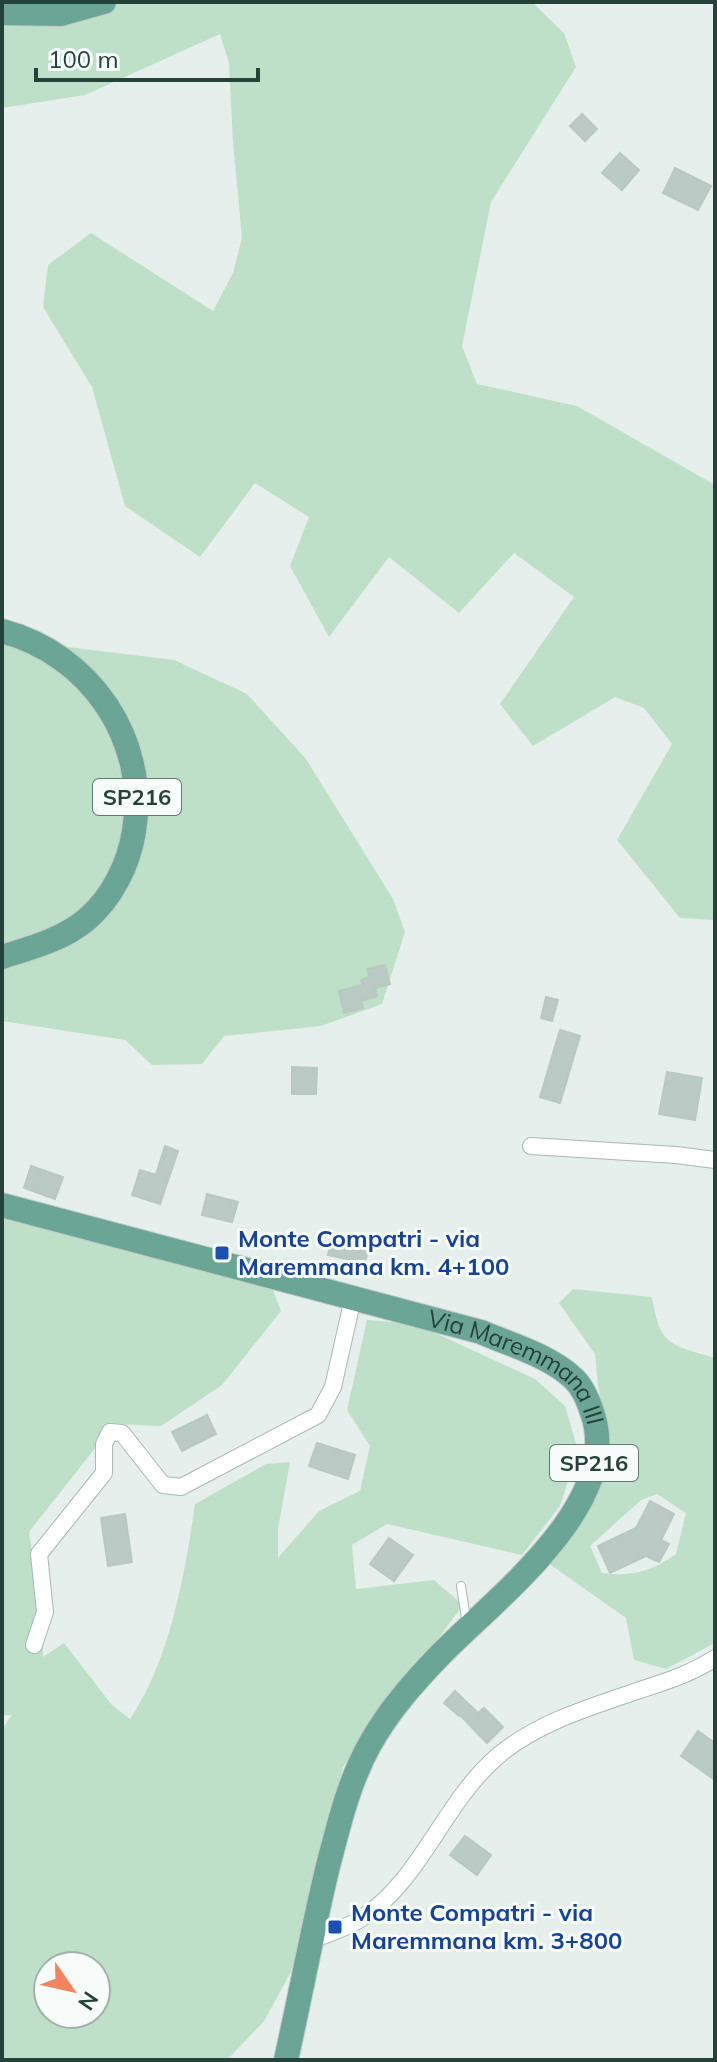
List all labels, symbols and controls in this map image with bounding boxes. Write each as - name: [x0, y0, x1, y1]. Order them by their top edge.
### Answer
- scale bar: [36, 32, 258, 82]
- text: 100 m: [48, 44, 119, 74]
- road number: SP216: [93, 779, 181, 815]
- place label: Monte Compatri - via Maremmana km. 4+100: [238, 1223, 509, 1281]
- marker: Monte Compatri - via Maremmana km. 4+100: [213, 1244, 231, 1262]
- street label: Via Maremmana III: [425, 1303, 611, 1427]
- road number: SP216: [550, 1445, 638, 1481]
- place label: Monte Compatri - via Maremmana km. 3+800: [351, 1897, 622, 1955]
- marker: Monte Compatri - via Maremmana km. 3+800: [326, 1918, 344, 1936]
- north arrow: [32, 1950, 112, 2030]
- text: N: [72, 1986, 105, 2016]

